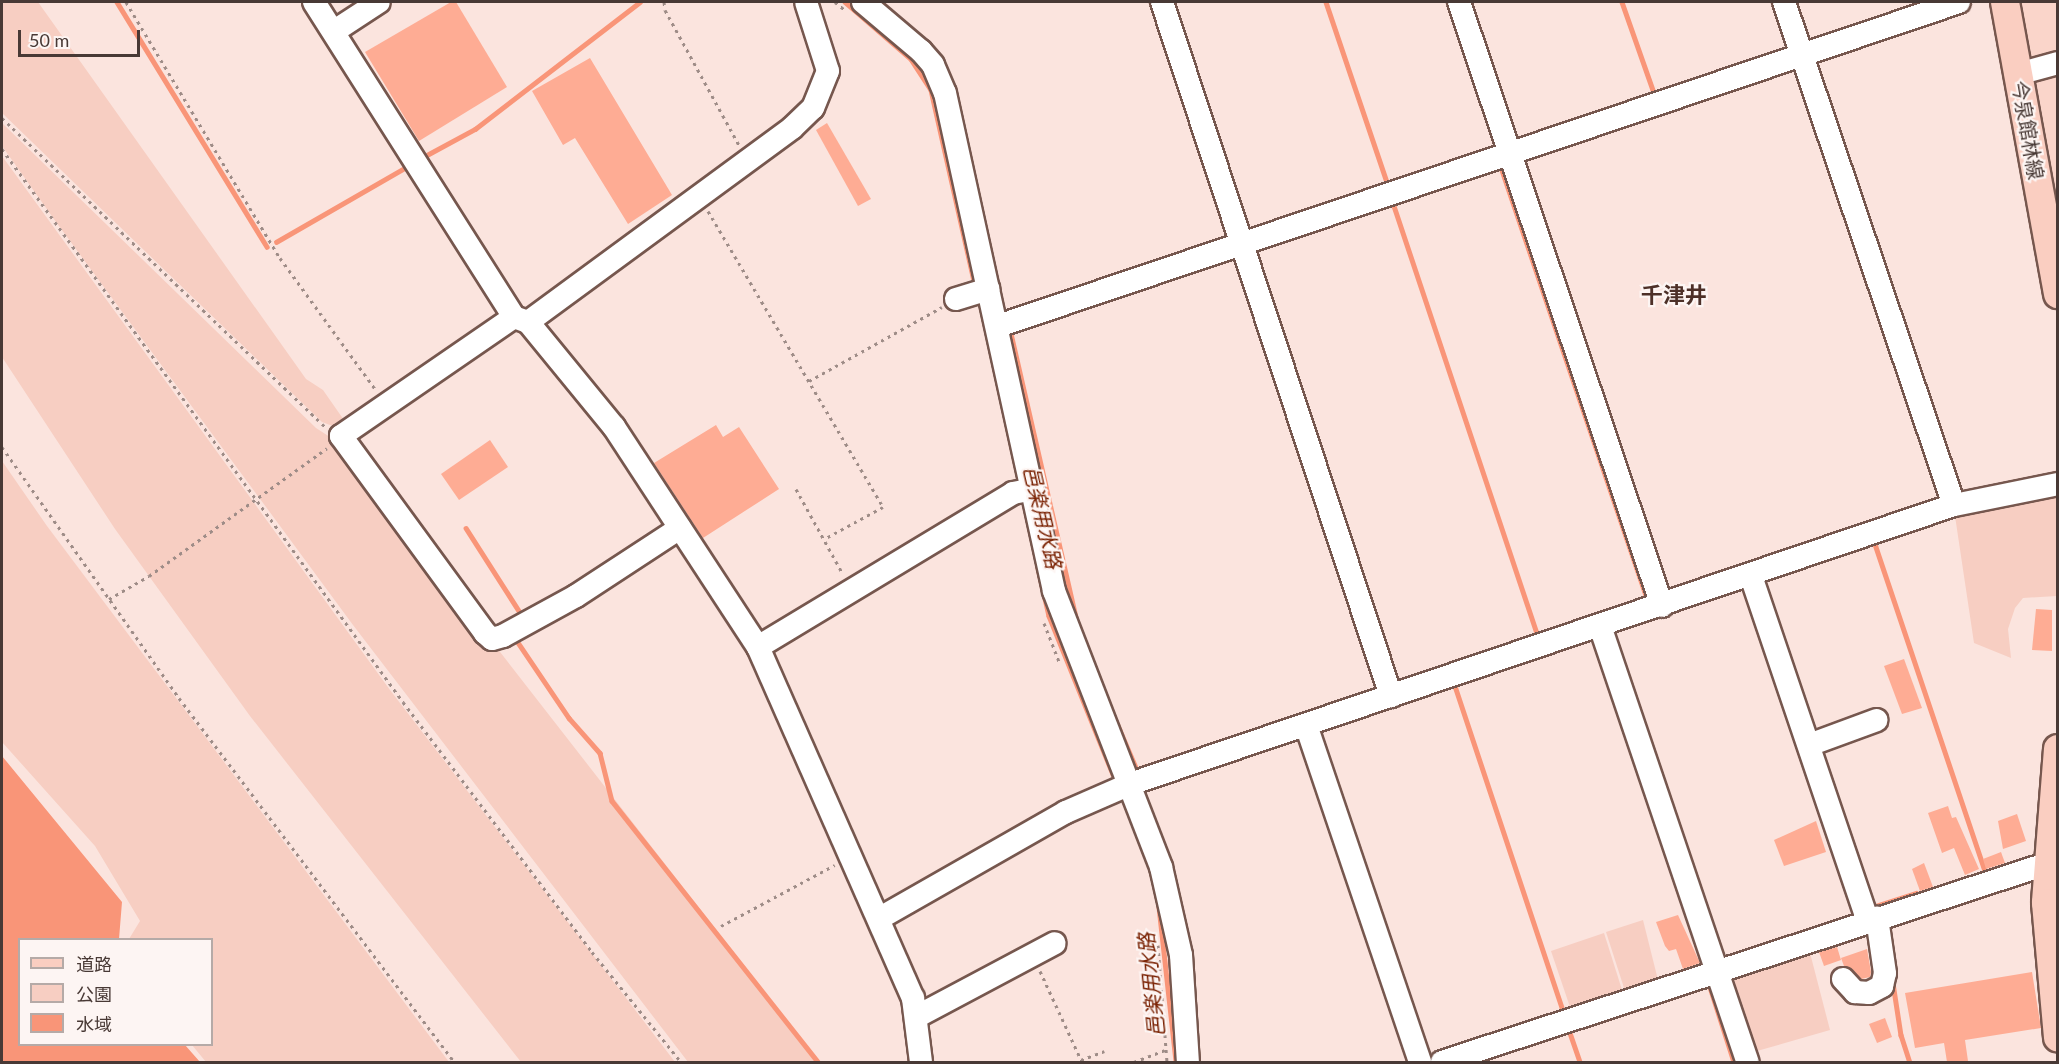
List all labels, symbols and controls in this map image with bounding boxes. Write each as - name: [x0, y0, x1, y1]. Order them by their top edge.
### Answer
- scale bar: [21, 18, 142, 56]
- text: 50 m: [29, 29, 69, 51]
- street label: 今泉館林線: [2007, 79, 2049, 181]
- district label: 千津井: [1641, 282, 1707, 308]
- water label: 邑楽用水路: [1019, 463, 1067, 571]
- water label: 邑楽用水路: [1133, 931, 1169, 1039]
- legend: [18, 938, 213, 1046]
- text: 道路: [76, 953, 112, 975]
- text: 公園: [76, 983, 112, 1005]
- text: 水域: [76, 1013, 112, 1035]

